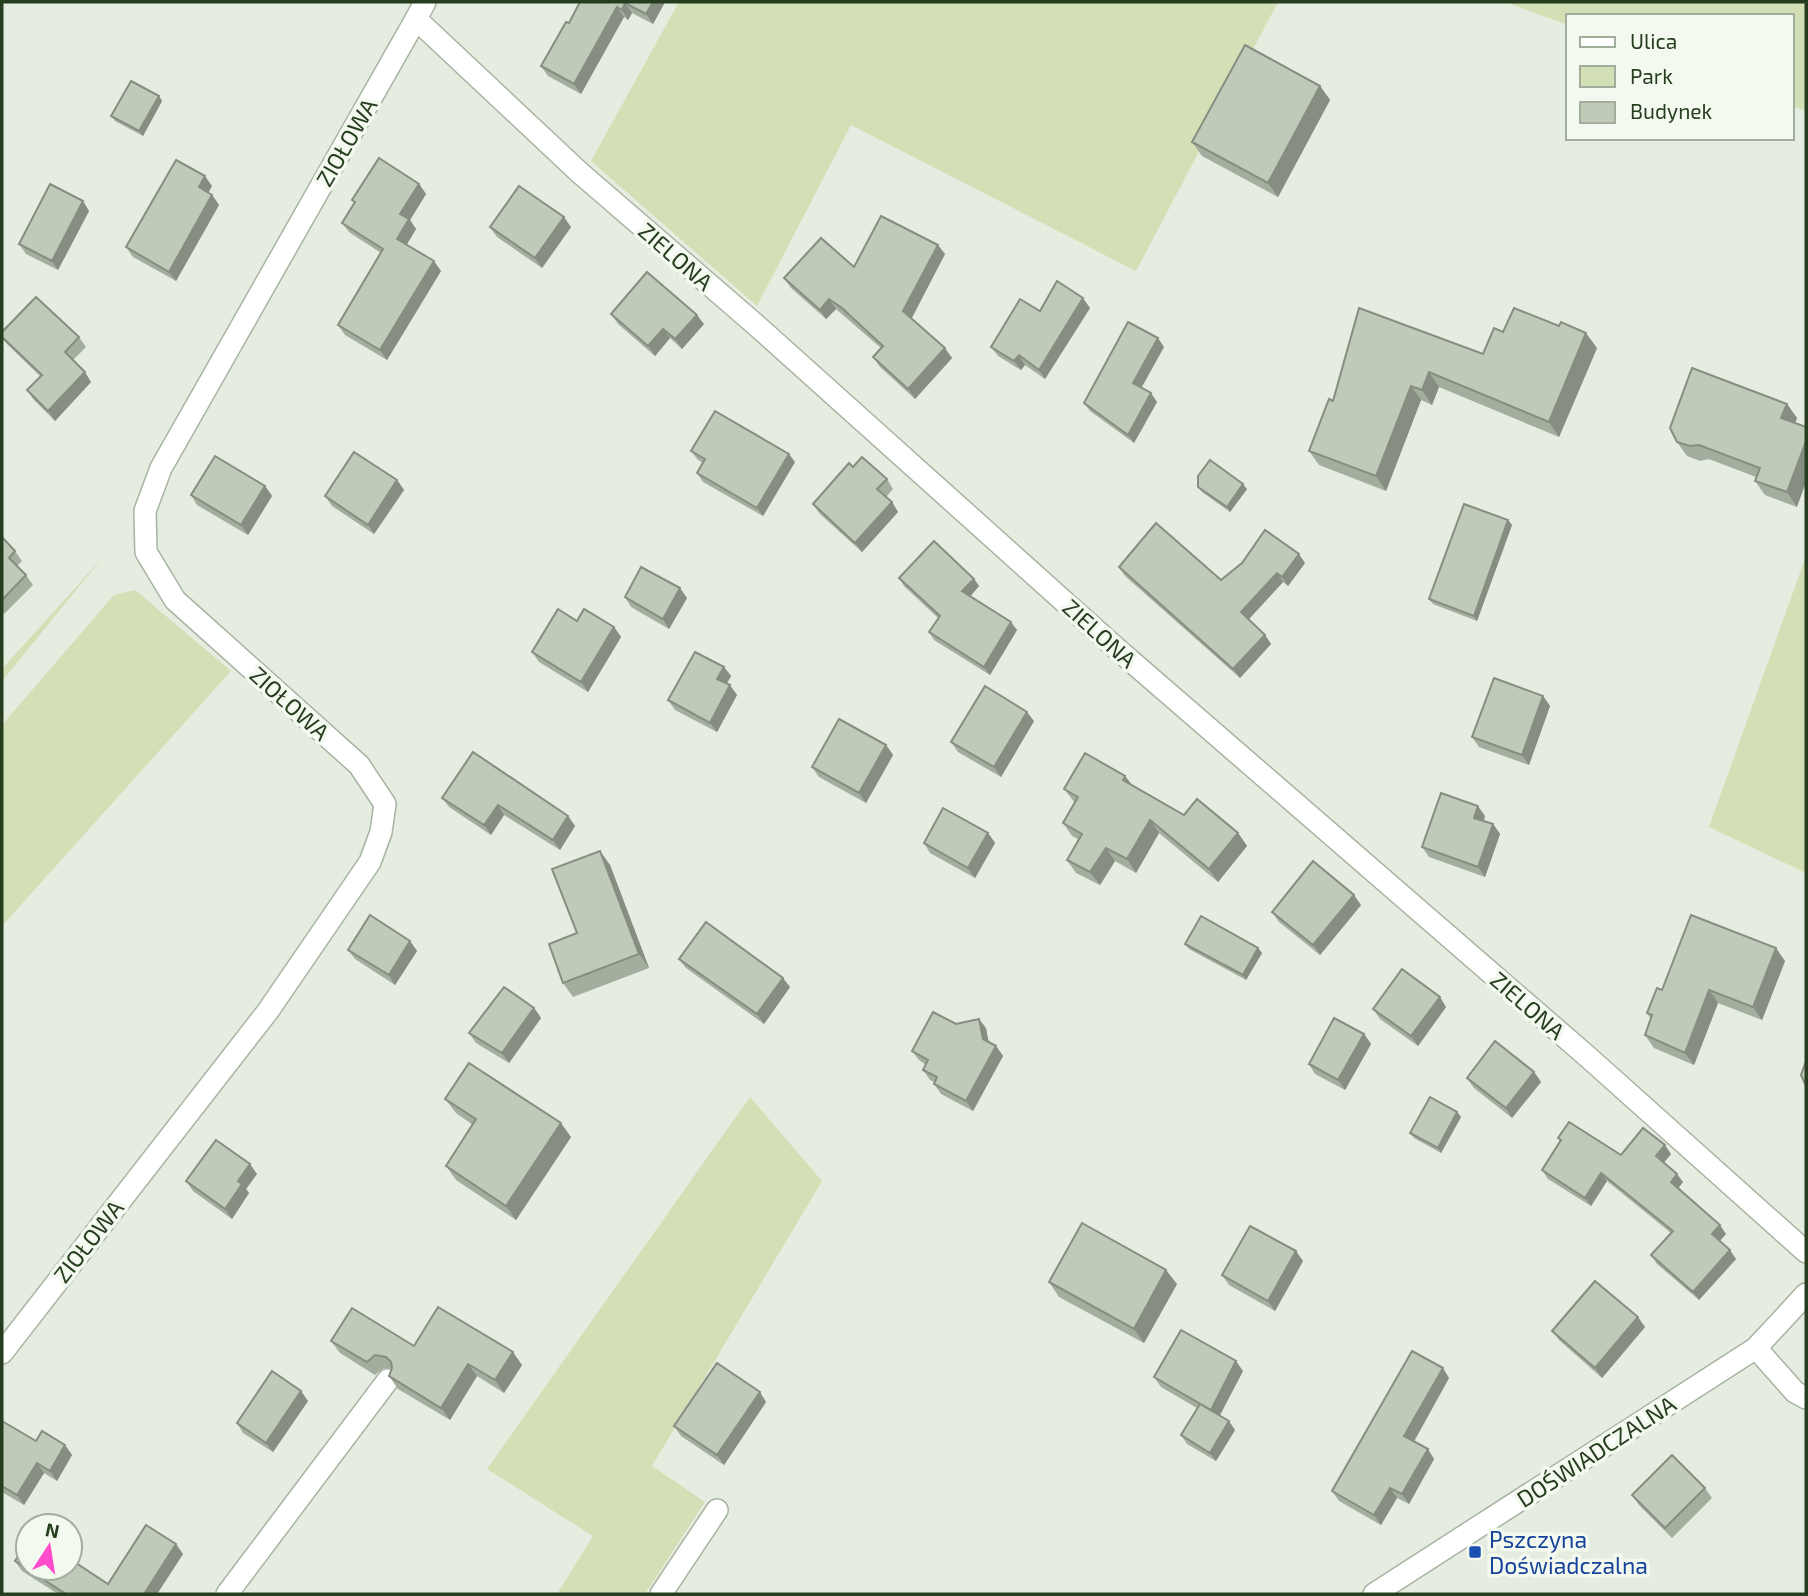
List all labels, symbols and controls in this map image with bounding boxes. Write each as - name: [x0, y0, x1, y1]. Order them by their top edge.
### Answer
- legend: [1566, 14, 1794, 140]
- text: Ulica: [1630, 28, 1677, 53]
- text: Park: [1630, 63, 1673, 88]
- street label: ZIOŁOWA: [310, 92, 383, 191]
- text: Budynek: [1630, 98, 1713, 123]
- street label: ZIELONA: [633, 216, 719, 296]
- street label: ZIELONA: [1057, 593, 1143, 674]
- street label: ZIOŁOWA: [245, 660, 336, 746]
- street label: ZIELONA: [1485, 965, 1571, 1045]
- street label: ZIOŁOWA: [47, 1194, 129, 1288]
- street label: DOŚWIADCZALNA: [1511, 1389, 1681, 1513]
- north arrow: [14, 1512, 84, 1582]
- text: N: [44, 1517, 62, 1543]
- place label: Pszczyna Doświadczalna: [1489, 1525, 1648, 1579]
- marker: Pszczyna Doświadczalna: [1467, 1544, 1483, 1560]

